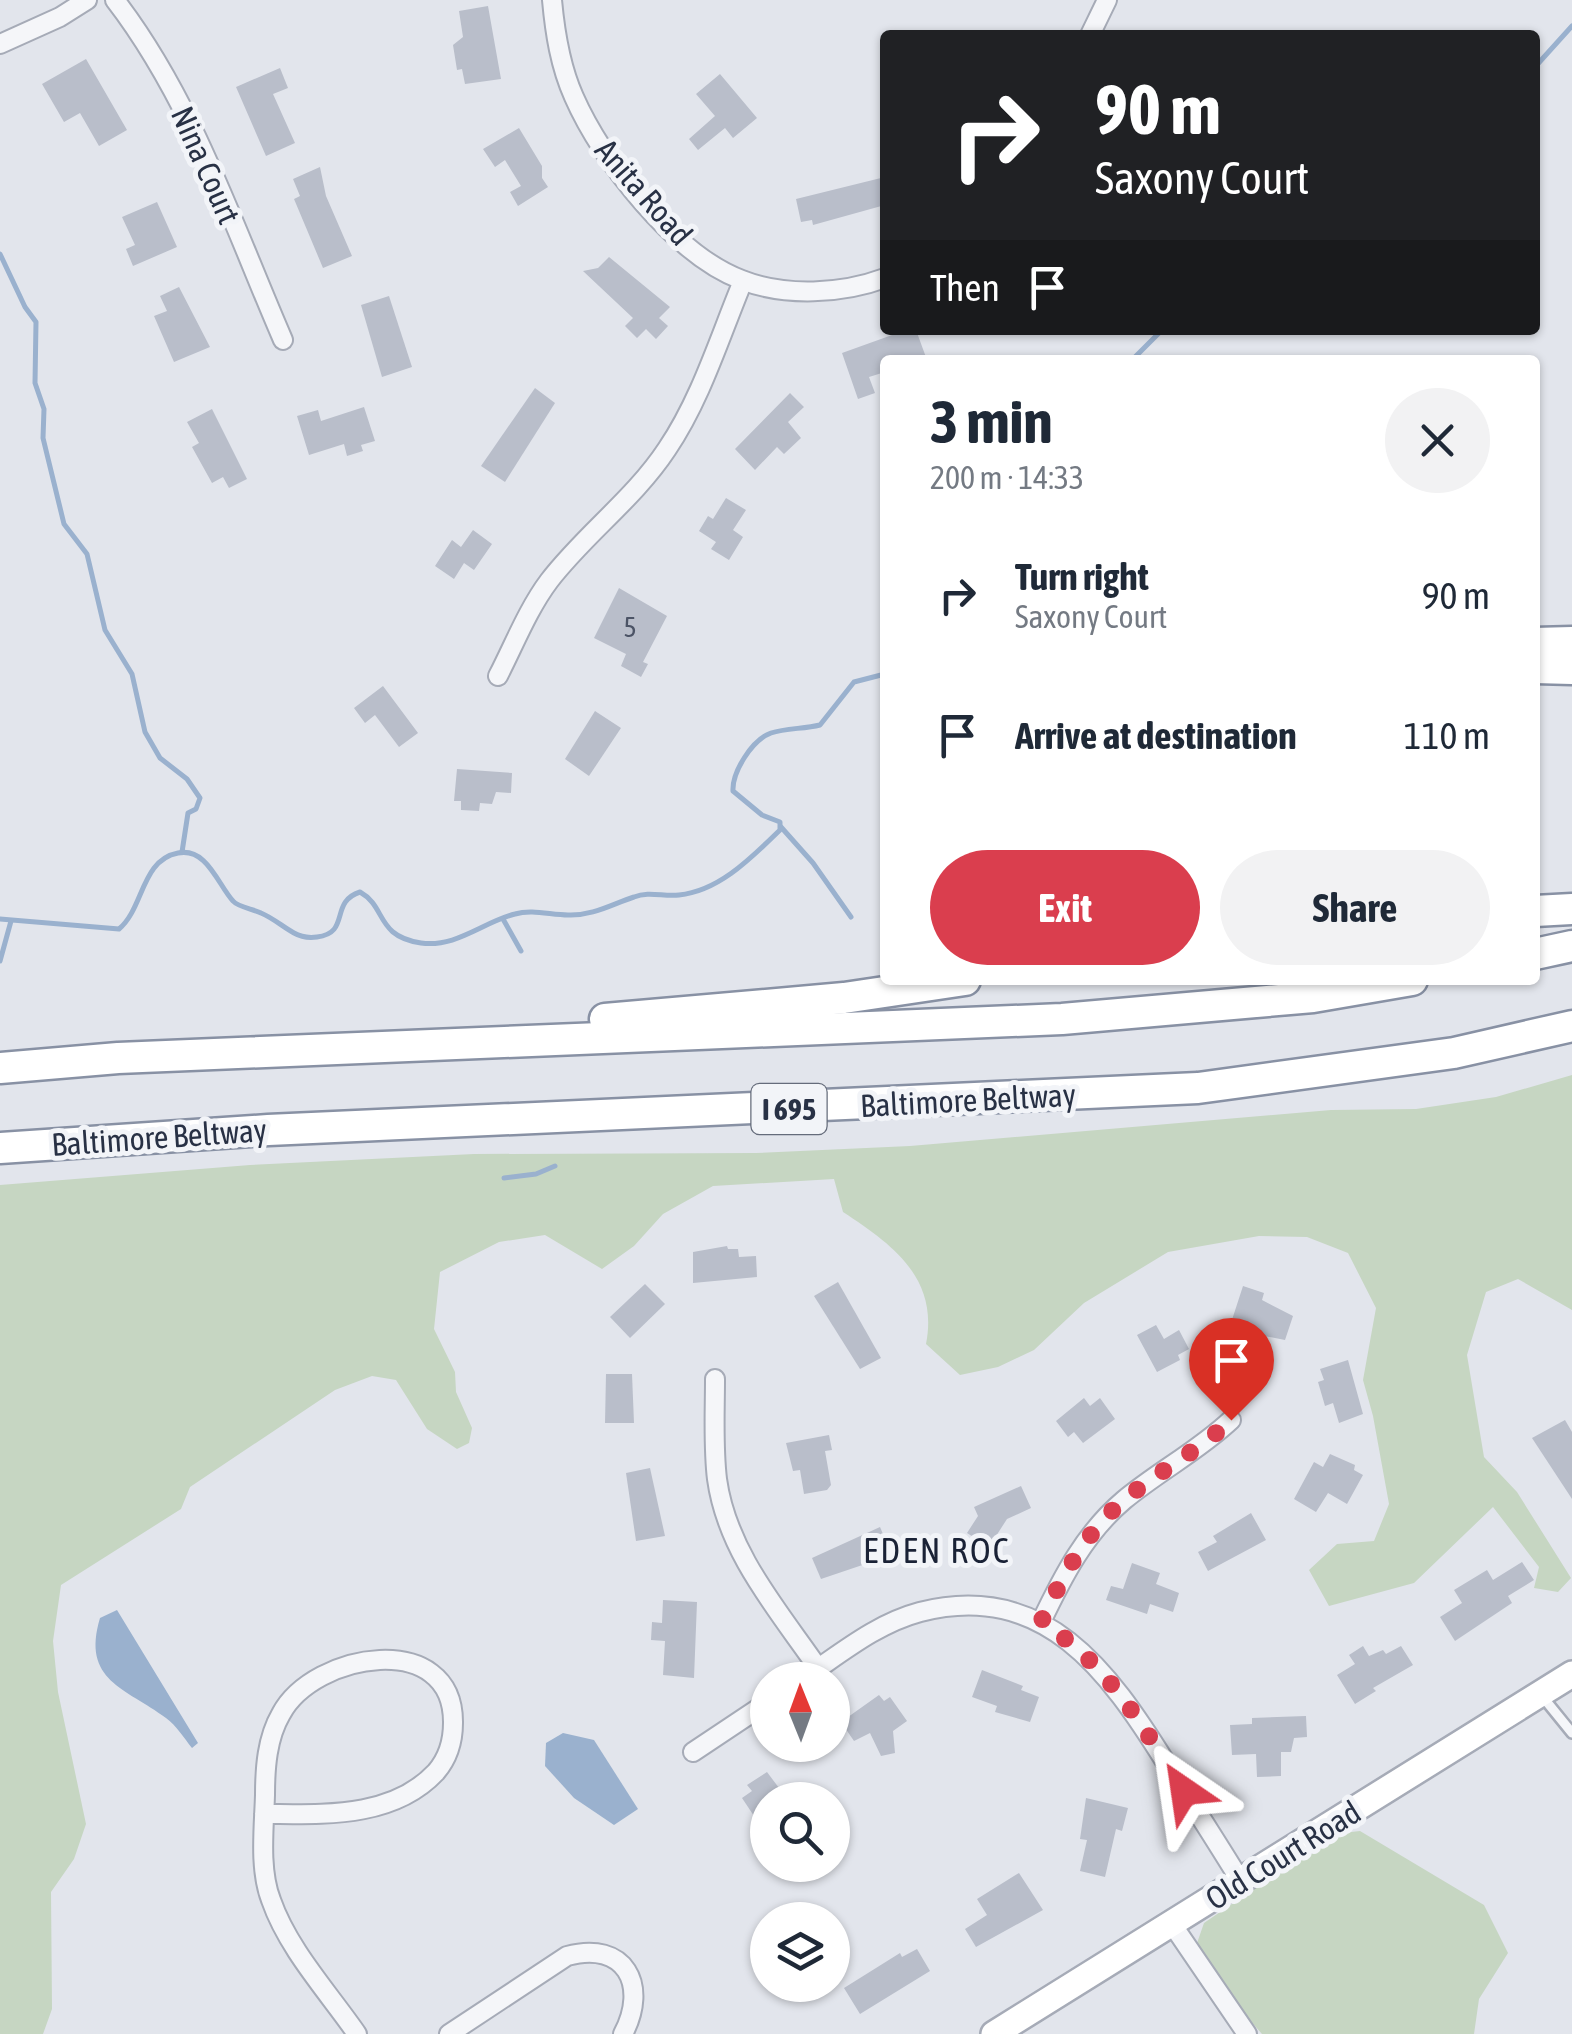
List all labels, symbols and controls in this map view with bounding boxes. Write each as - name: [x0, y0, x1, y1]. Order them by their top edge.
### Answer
- text: 90 m: [1095, 69, 1221, 149]
- icon: right: [930, 70, 1060, 200]
- street label: Nina Court: [164, 101, 248, 229]
- street label: Anita Road: [588, 132, 700, 252]
- text: Saxony Court: [1095, 152, 1309, 204]
- icon: arrive: [1020, 260, 1075, 315]
- text: Then: [930, 266, 1000, 309]
- text: 3 min: [930, 387, 1053, 456]
- button: close: [1385, 388, 1490, 493]
- text: 200 m · 14:33: [930, 459, 1084, 496]
- text: Turn right: [1015, 555, 1149, 598]
- icon: right: [930, 568, 985, 623]
- text: 90 m: [1422, 574, 1490, 617]
- text: Saxony Court: [1015, 598, 1167, 635]
- house number: 5: [623, 611, 637, 643]
- icon: arrive: [930, 708, 985, 763]
- text: Arrive at destination: [1015, 714, 1297, 757]
- text: 110 m: [1404, 714, 1490, 757]
- button: Exit: [930, 850, 1200, 965]
- button: Share: [1220, 850, 1490, 965]
- street label: Baltimore Beltway: [859, 1076, 1077, 1124]
- road number: I 695: [752, 1084, 826, 1134]
- street label: Baltimore Beltway: [50, 1111, 268, 1163]
- pin: [1189, 1318, 1274, 1421]
- icon: arrive: [1204, 1333, 1259, 1388]
- district label: EDEN ROC: [863, 1530, 1011, 1570]
- north arrow: [750, 1662, 850, 1762]
- map controls: [750, 1662, 850, 2002]
- position arrow: [1132, 1739, 1236, 1843]
- button: search: [750, 1782, 850, 1882]
- street label: Old Court Road: [1199, 1793, 1367, 1917]
- button: layers: [750, 1902, 850, 2002]

